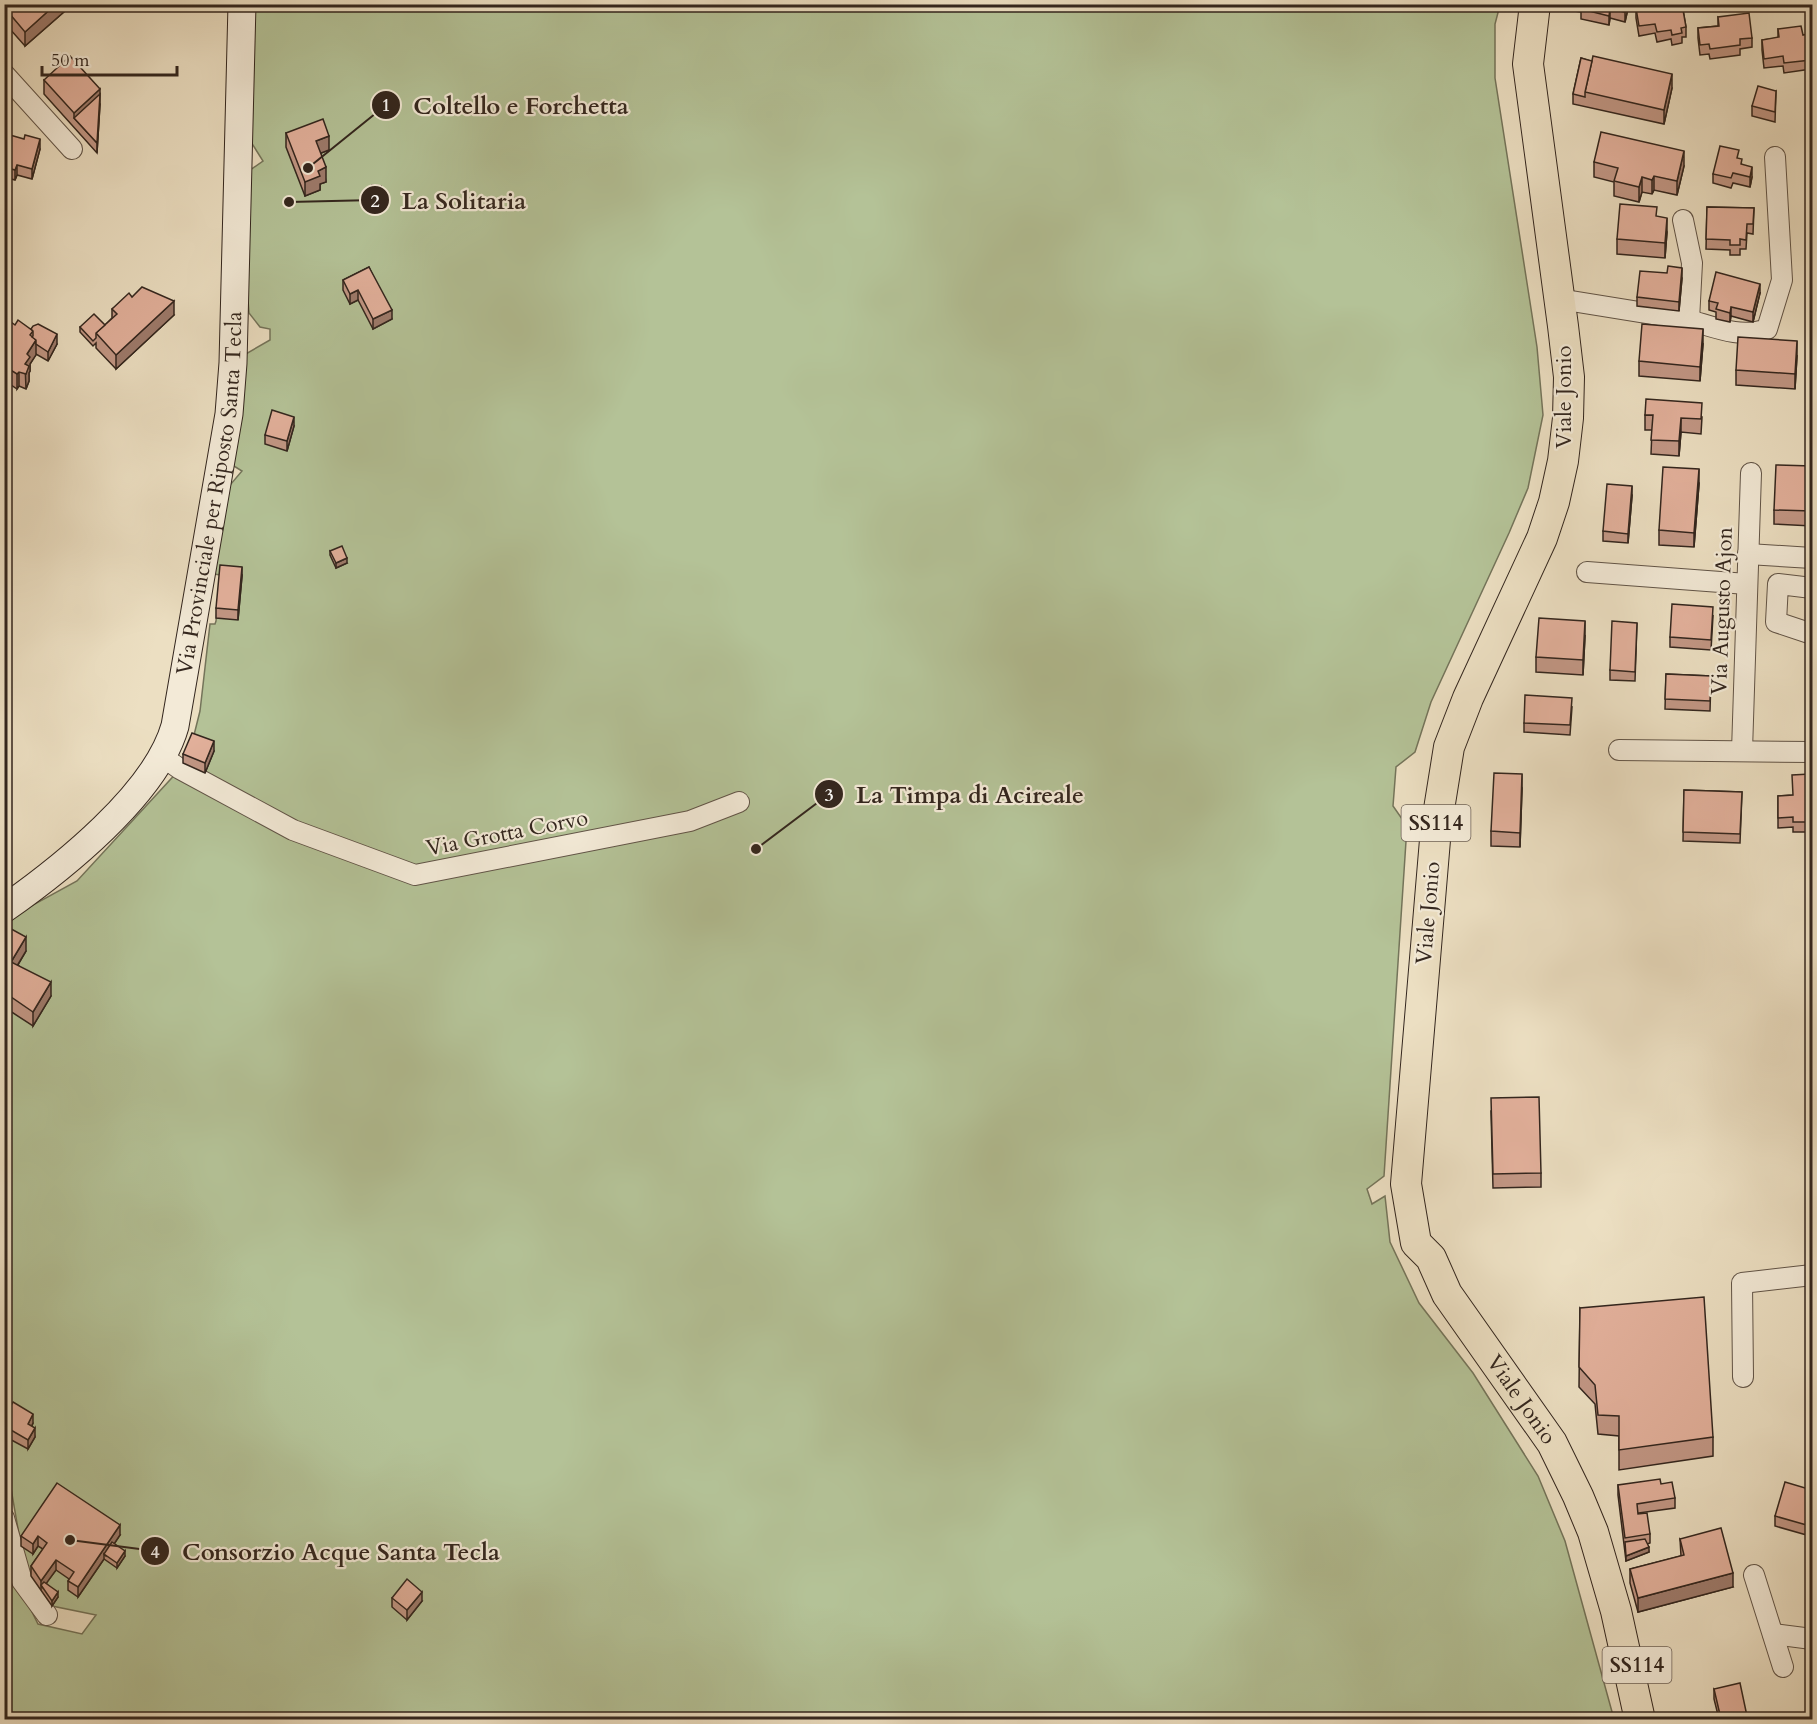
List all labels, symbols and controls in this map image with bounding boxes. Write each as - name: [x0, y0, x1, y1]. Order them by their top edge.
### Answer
- scale bar: [42, 39, 177, 77]
- text: 50 m: [51, 48, 90, 73]
- callout: Coltello e Forchetta: [371, 84, 640, 126]
- text: Coltello e Forchetta: [413, 90, 629, 123]
- text: 1: [381, 93, 391, 118]
- callout: La Solitaria: [360, 179, 539, 221]
- text: La Solitaria: [402, 185, 526, 218]
- text: 2: [370, 189, 380, 214]
- street label: Via Provinciale per Riposto Santa Tecla: [169, 311, 249, 677]
- street label: Viale Jonio: [1549, 345, 1579, 449]
- street label: Via Augusto Ajon: [1704, 526, 1740, 696]
- callout: La Timpa di Acireale: [814, 773, 1096, 815]
- text: La Timpa di Acireale: [856, 779, 1084, 812]
- text: 3: [824, 783, 834, 808]
- street label: Via Grotta Corvo: [424, 803, 591, 863]
- road number: SS114: [1402, 805, 1470, 841]
- street label: Viale Jonio: [1409, 860, 1447, 966]
- street label: Viale Jonio: [1479, 1349, 1563, 1450]
- callout: Consorzio Acque Santa Tecla: [140, 1530, 512, 1572]
- text: Consorzio Acque Santa Tecla: [182, 1536, 500, 1569]
- text: 4: [150, 1540, 160, 1565]
- road number: SS114: [1602, 1647, 1672, 1683]

